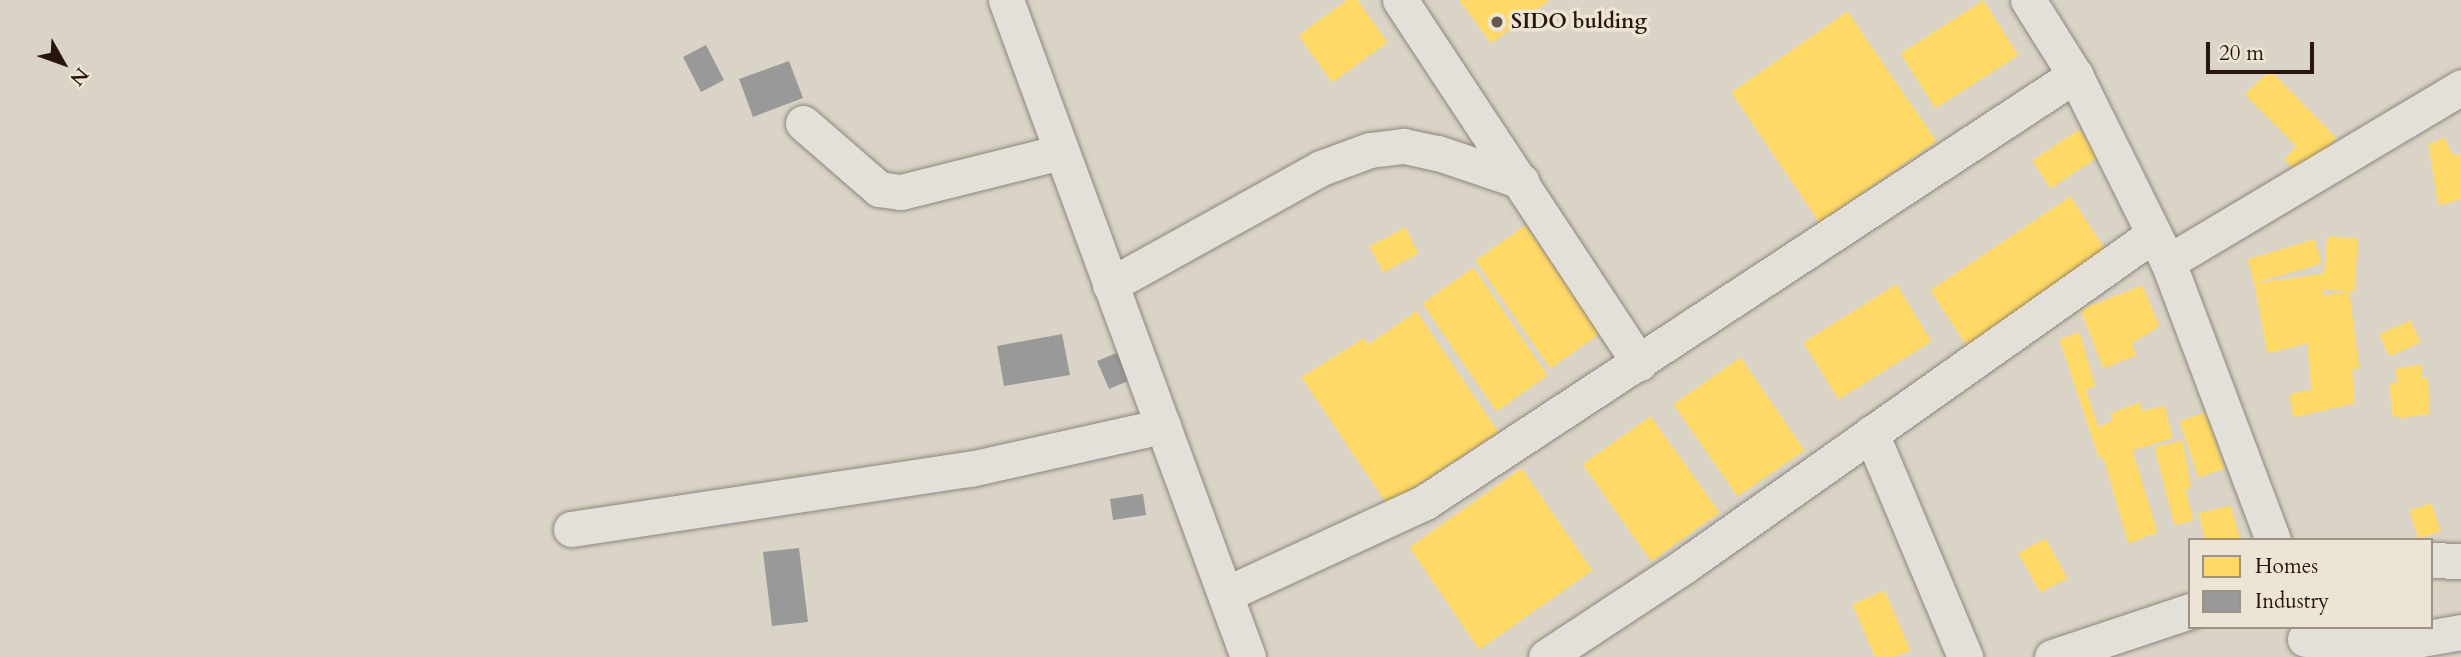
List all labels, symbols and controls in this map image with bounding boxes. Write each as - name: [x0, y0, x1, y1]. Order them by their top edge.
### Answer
- place label: SIDO bulding: [1511, 9, 1647, 35]
- marker: SIDO bulding: [1489, 14, 1505, 30]
- north arrow: [28, 28, 98, 98]
- scale bar: [2209, 28, 2318, 72]
- text: 20 m: [2219, 39, 2264, 68]
- text: N: [64, 62, 94, 91]
- legend: [2188, 538, 2433, 629]
- text: Homes: [2255, 552, 2318, 581]
- text: Industry: [2255, 587, 2329, 616]

